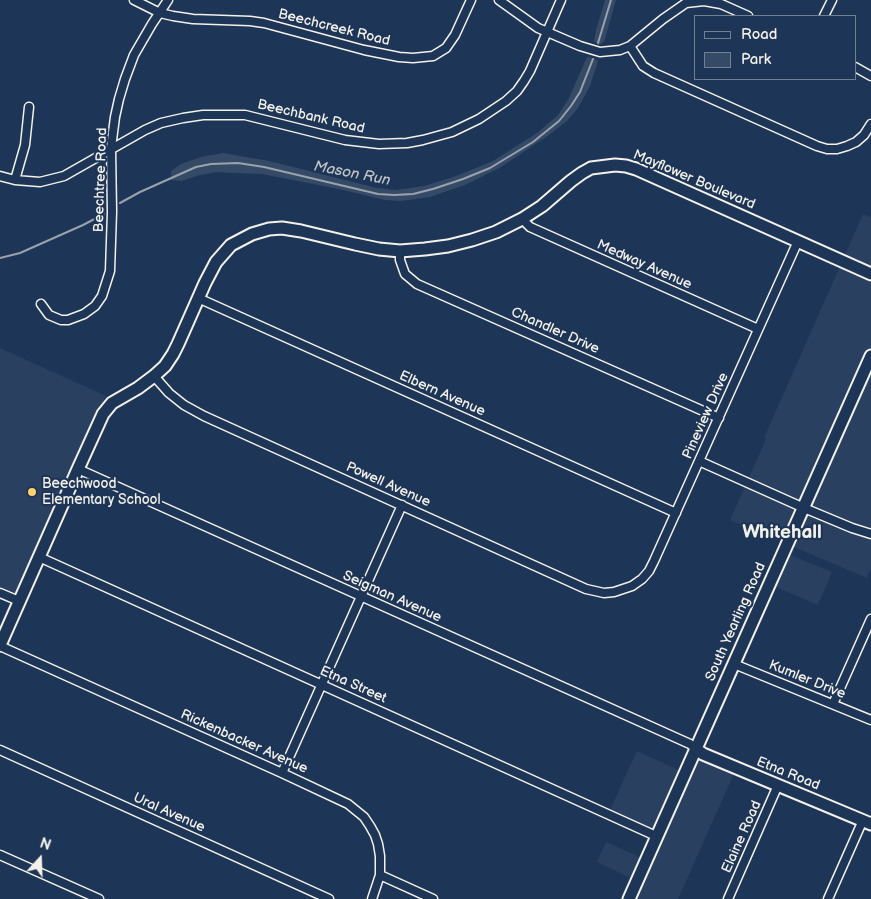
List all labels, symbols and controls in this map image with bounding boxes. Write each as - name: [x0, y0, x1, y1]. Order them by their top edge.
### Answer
- street label: Beechcreek Road: [276, 6, 392, 50]
- legend: [694, 15, 856, 80]
- text: Road: [741, 25, 777, 44]
- text: Park: [741, 50, 771, 69]
- street label: Beechbank Road: [256, 96, 366, 138]
- street label: Beechtree Road: [91, 127, 111, 233]
- street label: Mayflower Boulevard: [630, 147, 758, 213]
- water label: Mason Run: [312, 158, 392, 190]
- street label: Medway Avenue: [594, 237, 694, 293]
- street label: Chandler Drive: [508, 304, 602, 358]
- street label: Elbern Avenue: [396, 368, 488, 420]
- street label: Pineview Drive: [679, 370, 733, 462]
- street label: Powell Avenue: [343, 459, 433, 511]
- place label: Beechwood Elementary School: [42, 476, 161, 508]
- marker: Beechwood Elementary School: [26, 486, 38, 498]
- district label: Whitehall: [742, 522, 822, 544]
- street label: South Yearling Road: [702, 560, 770, 684]
- street label: Seigman Avenue: [340, 568, 444, 626]
- street label: Kumler Drive: [766, 657, 848, 703]
- street label: Etna Street: [317, 663, 389, 707]
- street label: Rickenbacker Avenue: [178, 706, 310, 778]
- street label: Etna Road: [754, 754, 822, 794]
- street label: Ural Avenue: [130, 790, 208, 836]
- street label: Elaine Road: [719, 798, 765, 876]
- north arrow: [15, 834, 65, 884]
- text: N: [37, 835, 53, 854]

